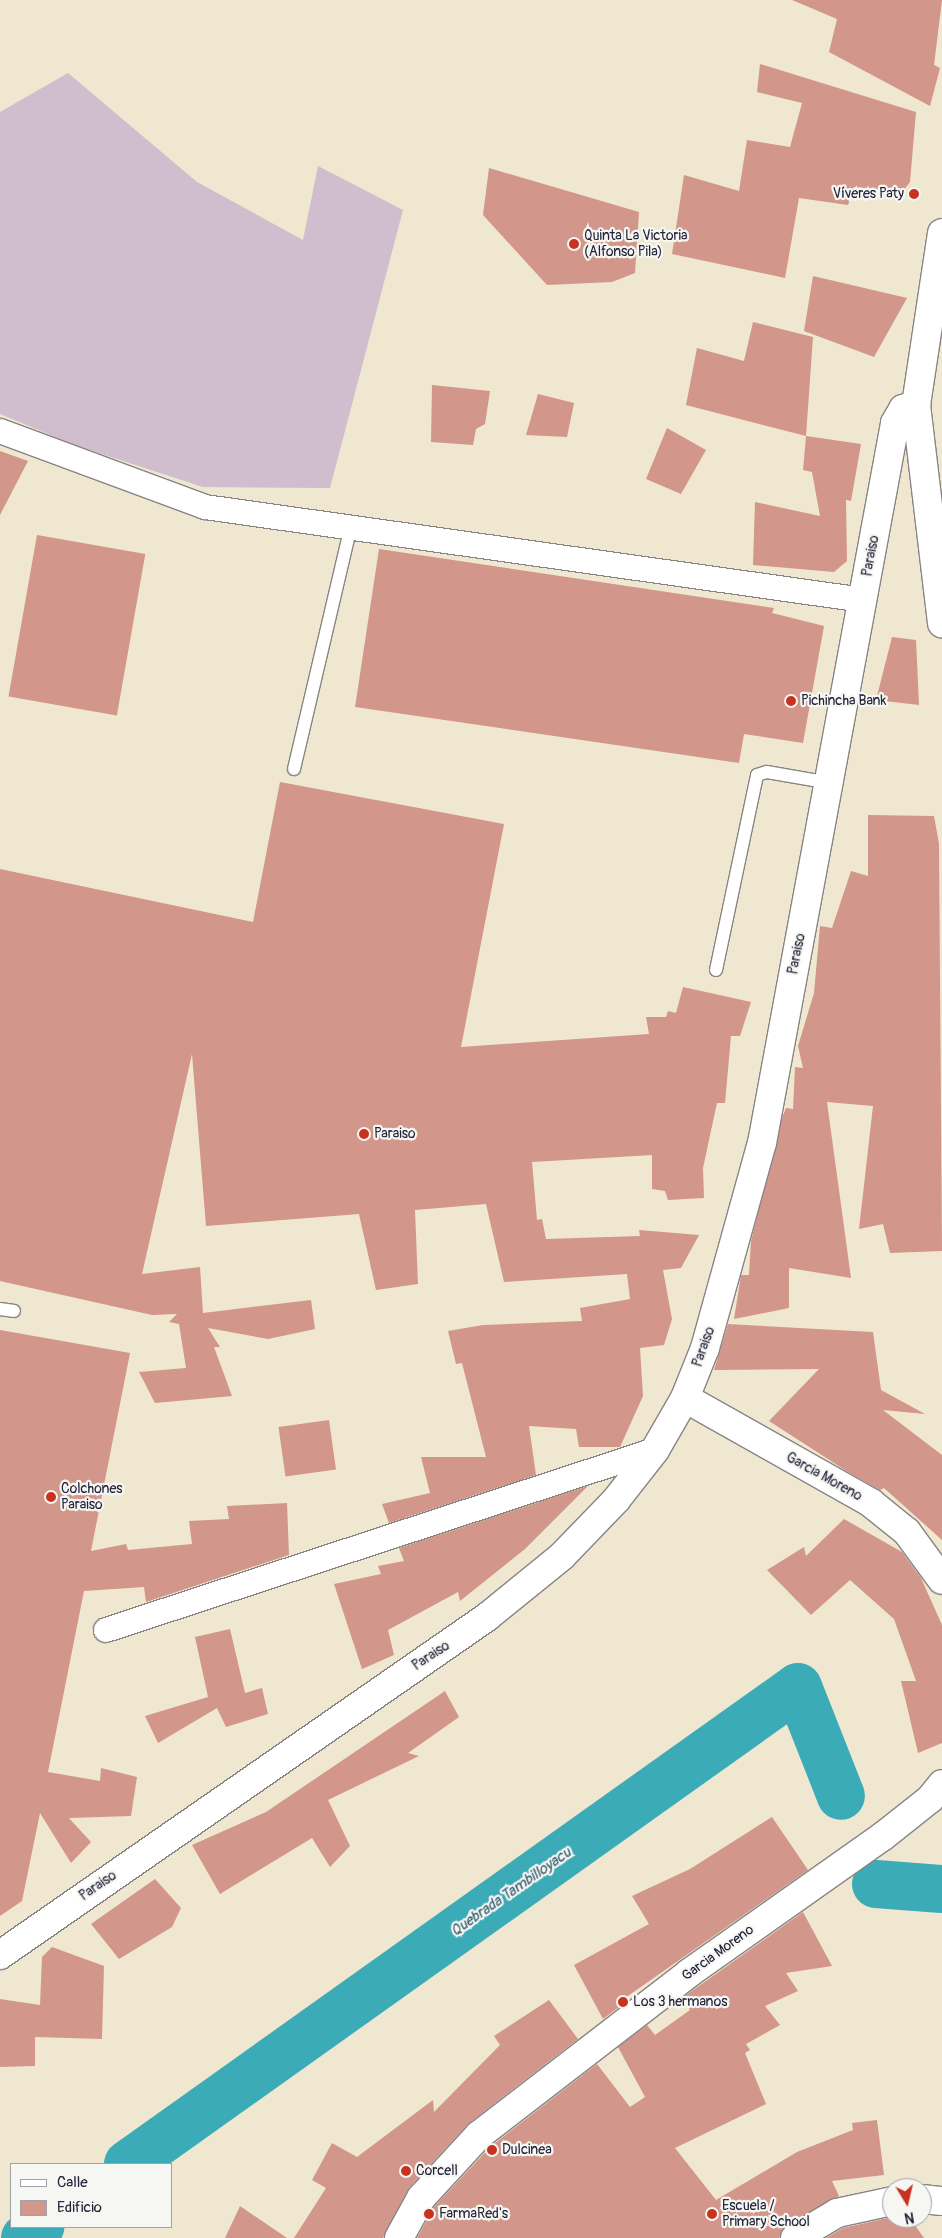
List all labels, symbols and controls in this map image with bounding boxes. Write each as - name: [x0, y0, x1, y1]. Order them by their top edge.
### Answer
- place label: Víveres Paty: [833, 186, 904, 202]
- marker: Víveres Paty: [908, 188, 920, 200]
- place label: Quinta La Victoria (Alfonso Pila): [584, 228, 688, 260]
- marker: Quinta La Victoria (Alfonso Pila): [568, 238, 580, 250]
- street label: Paraiso: [859, 534, 883, 578]
- place label: Pichincha Bank: [801, 693, 886, 709]
- marker: Pichincha Bank: [785, 695, 797, 707]
- street label: Paraiso: [785, 932, 809, 976]
- place label: Paraiso: [374, 1126, 415, 1142]
- marker: Paraiso: [358, 1128, 370, 1140]
- street label: Paraiso: [689, 1325, 719, 1369]
- street label: Garcia Moreno: [783, 1449, 865, 1505]
- place label: Colchones Paraiso: [61, 1481, 123, 1514]
- marker: Colchones Paraiso: [45, 1491, 57, 1503]
- street label: Paraiso: [409, 1637, 453, 1675]
- water label: Quebrada Tambilloyacu: [447, 1844, 575, 1940]
- street label: Paraiso: [76, 1867, 120, 1905]
- street label: Garcia Moreno: [679, 1921, 757, 1985]
- place label: Los 3 hermanos: [633, 1994, 728, 2010]
- marker: Los 3 hermanos: [617, 1996, 629, 2008]
- place label: Dulcinea: [502, 2142, 552, 2158]
- marker: Dulcinea: [486, 2144, 498, 2156]
- legend: [10, 2163, 172, 2228]
- place label: Corcell: [416, 2163, 458, 2179]
- marker: Corcell: [400, 2165, 412, 2177]
- text: Calle: [57, 2173, 88, 2192]
- north arrow: [882, 2178, 932, 2228]
- text: Edificio: [57, 2198, 102, 2217]
- place label: Escuela / Primary School: [722, 2198, 810, 2230]
- place label: FarmaRed's: [439, 2206, 508, 2222]
- marker: FarmaRed's: [423, 2208, 435, 2220]
- marker: Escuela / Primary School: [706, 2208, 718, 2220]
- text: N: [903, 2208, 915, 2226]

